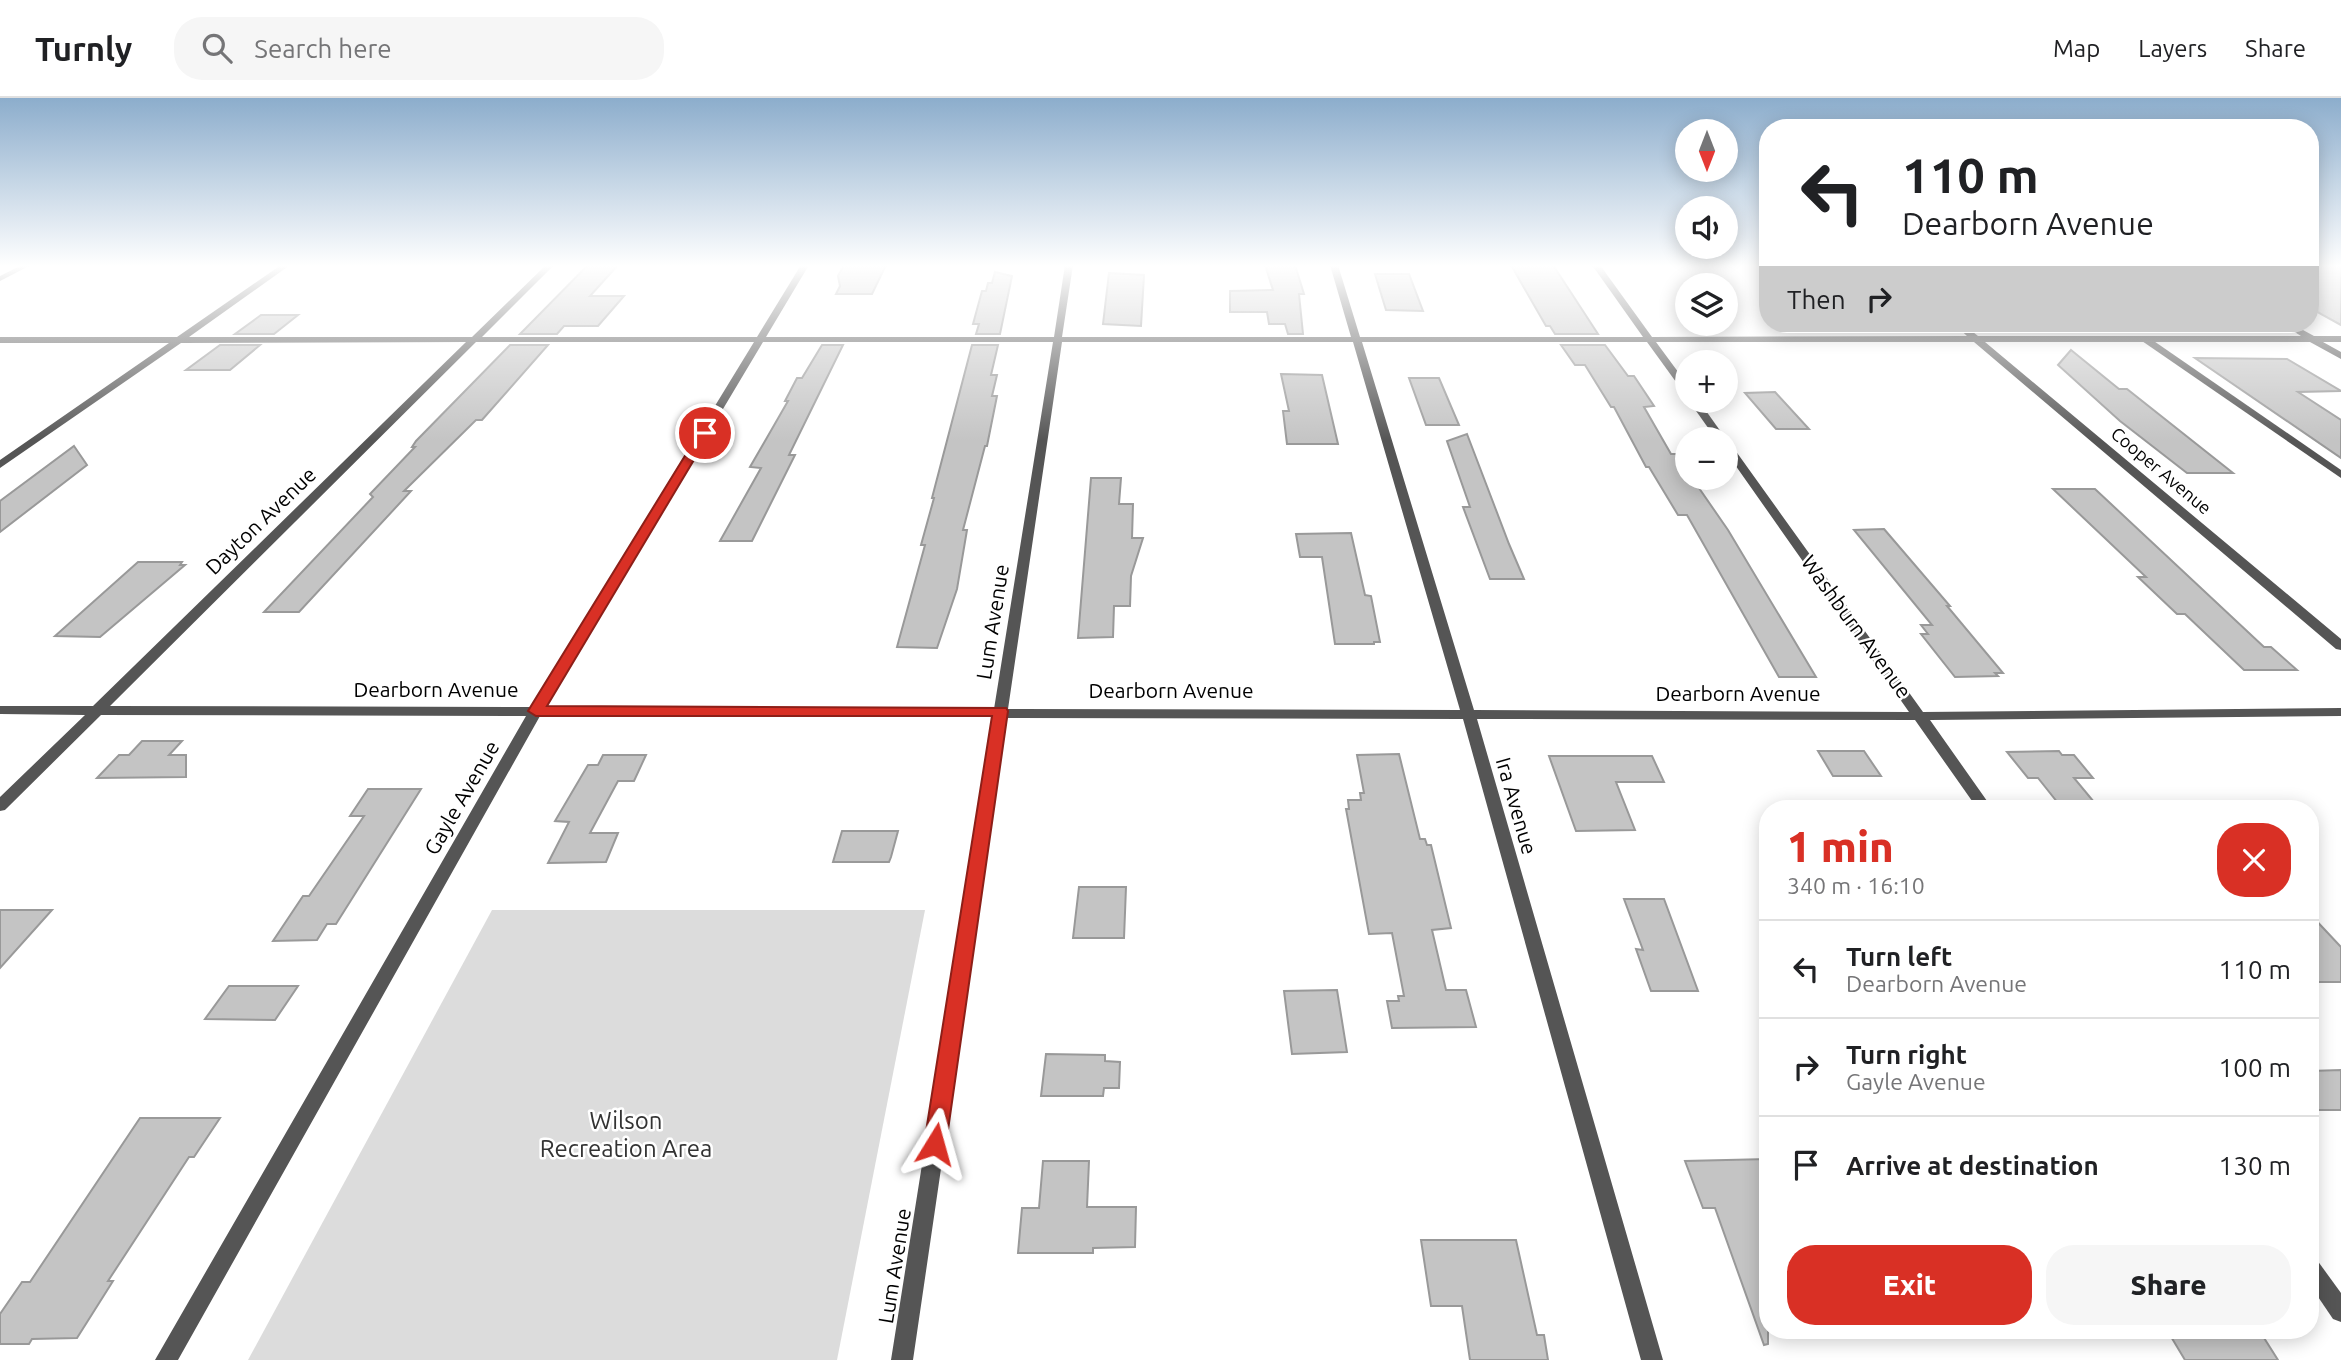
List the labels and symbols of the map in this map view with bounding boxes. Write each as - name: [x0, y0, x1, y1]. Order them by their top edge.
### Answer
- north arrow: [1675, 119, 1738, 182]
- pin: [675, 403, 735, 463]
- street label: Cooper Avenue: [2108, 423, 2216, 518]
- street label: Dayton Avenue: [200, 462, 320, 579]
- street label: Washburn Avenue: [1797, 550, 1917, 703]
- street label: Lum Avenue: [971, 562, 1013, 681]
- street label: Dearborn Avenue: [353, 677, 519, 701]
- street label: Dearborn Avenue: [1088, 678, 1254, 702]
- street label: Dearborn Avenue: [1655, 681, 1821, 705]
- street label: Gayle Avenue: [419, 736, 503, 859]
- street label: Ira Avenue: [1492, 755, 1542, 857]
- park label: Wilson Recreation Area: [540, 1107, 712, 1162]
- position arrow: [898, 1107, 972, 1181]
- street label: Lum Avenue: [873, 1206, 915, 1325]

